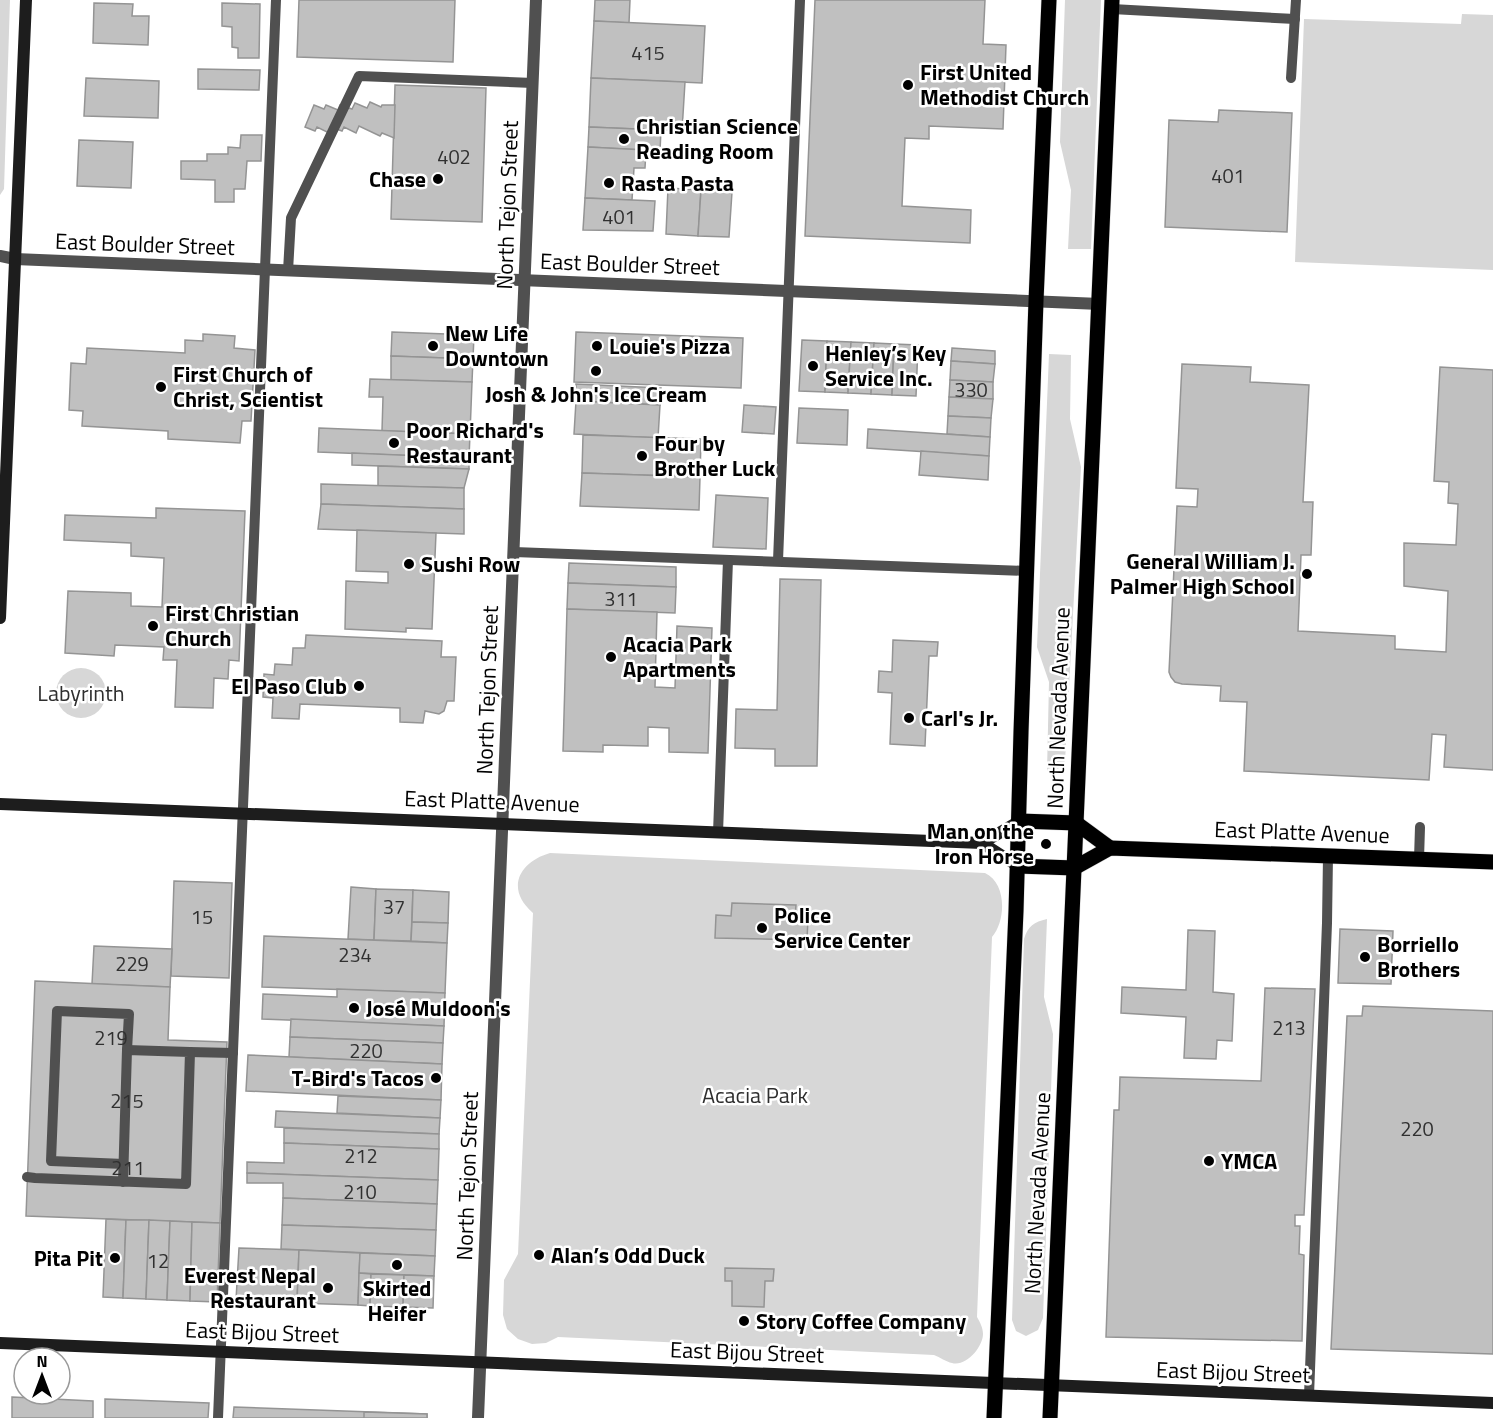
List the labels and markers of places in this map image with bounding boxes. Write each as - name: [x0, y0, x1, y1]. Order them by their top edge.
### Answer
- place label: First United Methodist Church: [920, 55, 1089, 114]
- marker: First United Methodist Church: [901, 78, 915, 92]
- place label: Christian Science Reading Room: [636, 109, 798, 168]
- marker: Christian Science Reading Room: [617, 132, 631, 146]
- place label: Chase: [369, 162, 426, 196]
- place label: Rasta Pasta: [621, 166, 734, 200]
- marker: Chase: [431, 172, 445, 186]
- marker: Rasta Pasta: [602, 176, 616, 190]
- place label: New Life Downtown: [445, 316, 549, 375]
- place label: Louie's Pizza: [609, 329, 730, 363]
- place label: Henley’s Key Service Inc.: [825, 336, 946, 395]
- marker: New Life Downtown: [426, 339, 440, 353]
- marker: Louie's Pizza: [590, 339, 604, 353]
- place label: First Church of Christ, Scientist: [173, 357, 323, 416]
- marker: Henley’s Key Service Inc.: [806, 359, 820, 373]
- marker: Josh & John's Ice Cream: [589, 364, 603, 378]
- place label: Josh & John's Ice Cream: [485, 377, 707, 411]
- marker: First Church of Christ, Scientist: [154, 380, 168, 394]
- place label: Poor Richard's Restaurant: [406, 413, 544, 472]
- place label: Four by Brother Luck: [654, 426, 776, 485]
- marker: Poor Richard's Restaurant: [387, 436, 401, 450]
- marker: Four by Brother Luck: [635, 449, 649, 463]
- place label: General William J. Palmer High School: [1110, 544, 1295, 603]
- place label: Sushi Row: [421, 547, 520, 581]
- marker: Sushi Row: [402, 557, 416, 571]
- marker: General William J. Palmer High School: [1300, 567, 1314, 581]
- place label: First Christian Church: [165, 596, 299, 655]
- marker: First Christian Church: [146, 619, 160, 633]
- place label: Acacia Park Apartments: [623, 627, 736, 686]
- marker: Acacia Park Apartments: [604, 650, 618, 664]
- place label: El Paso Club: [231, 669, 347, 703]
- marker: El Paso Club: [352, 679, 366, 693]
- place label: Carl's Jr.: [921, 701, 998, 735]
- marker: Carl's Jr.: [902, 711, 916, 725]
- place label: Man on the Iron Horse: [927, 814, 1034, 873]
- marker: Man on the Iron Horse: [1039, 837, 1053, 851]
- place label: Police Service Center: [774, 898, 910, 957]
- marker: Police Service Center: [755, 921, 769, 935]
- place label: Borriello Brothers: [1377, 927, 1460, 986]
- marker: Borriello Brothers: [1358, 950, 1372, 964]
- place label: José Muldoon's: [366, 991, 511, 1025]
- marker: José Muldoon's: [347, 1001, 361, 1015]
- place label: T-Bird's Tacos: [292, 1061, 424, 1095]
- marker: T-Bird's Tacos: [429, 1071, 443, 1085]
- place label: YMCA: [1221, 1144, 1277, 1178]
- marker: YMCA: [1202, 1154, 1216, 1168]
- place label: Alan’s Odd Duck: [551, 1238, 705, 1272]
- place label: Pita Pit: [34, 1241, 103, 1275]
- marker: Alan’s Odd Duck: [532, 1248, 546, 1262]
- marker: Pita Pit: [108, 1251, 122, 1265]
- place label: Everest Nepal Restaurant: [184, 1258, 316, 1317]
- marker: Skirted Heifer: [390, 1258, 404, 1272]
- place label: Skirted Heifer: [363, 1271, 431, 1330]
- marker: Everest Nepal Restaurant: [321, 1281, 335, 1295]
- place label: Story Coffee Company: [756, 1304, 966, 1338]
- marker: Story Coffee Company: [737, 1314, 751, 1328]

